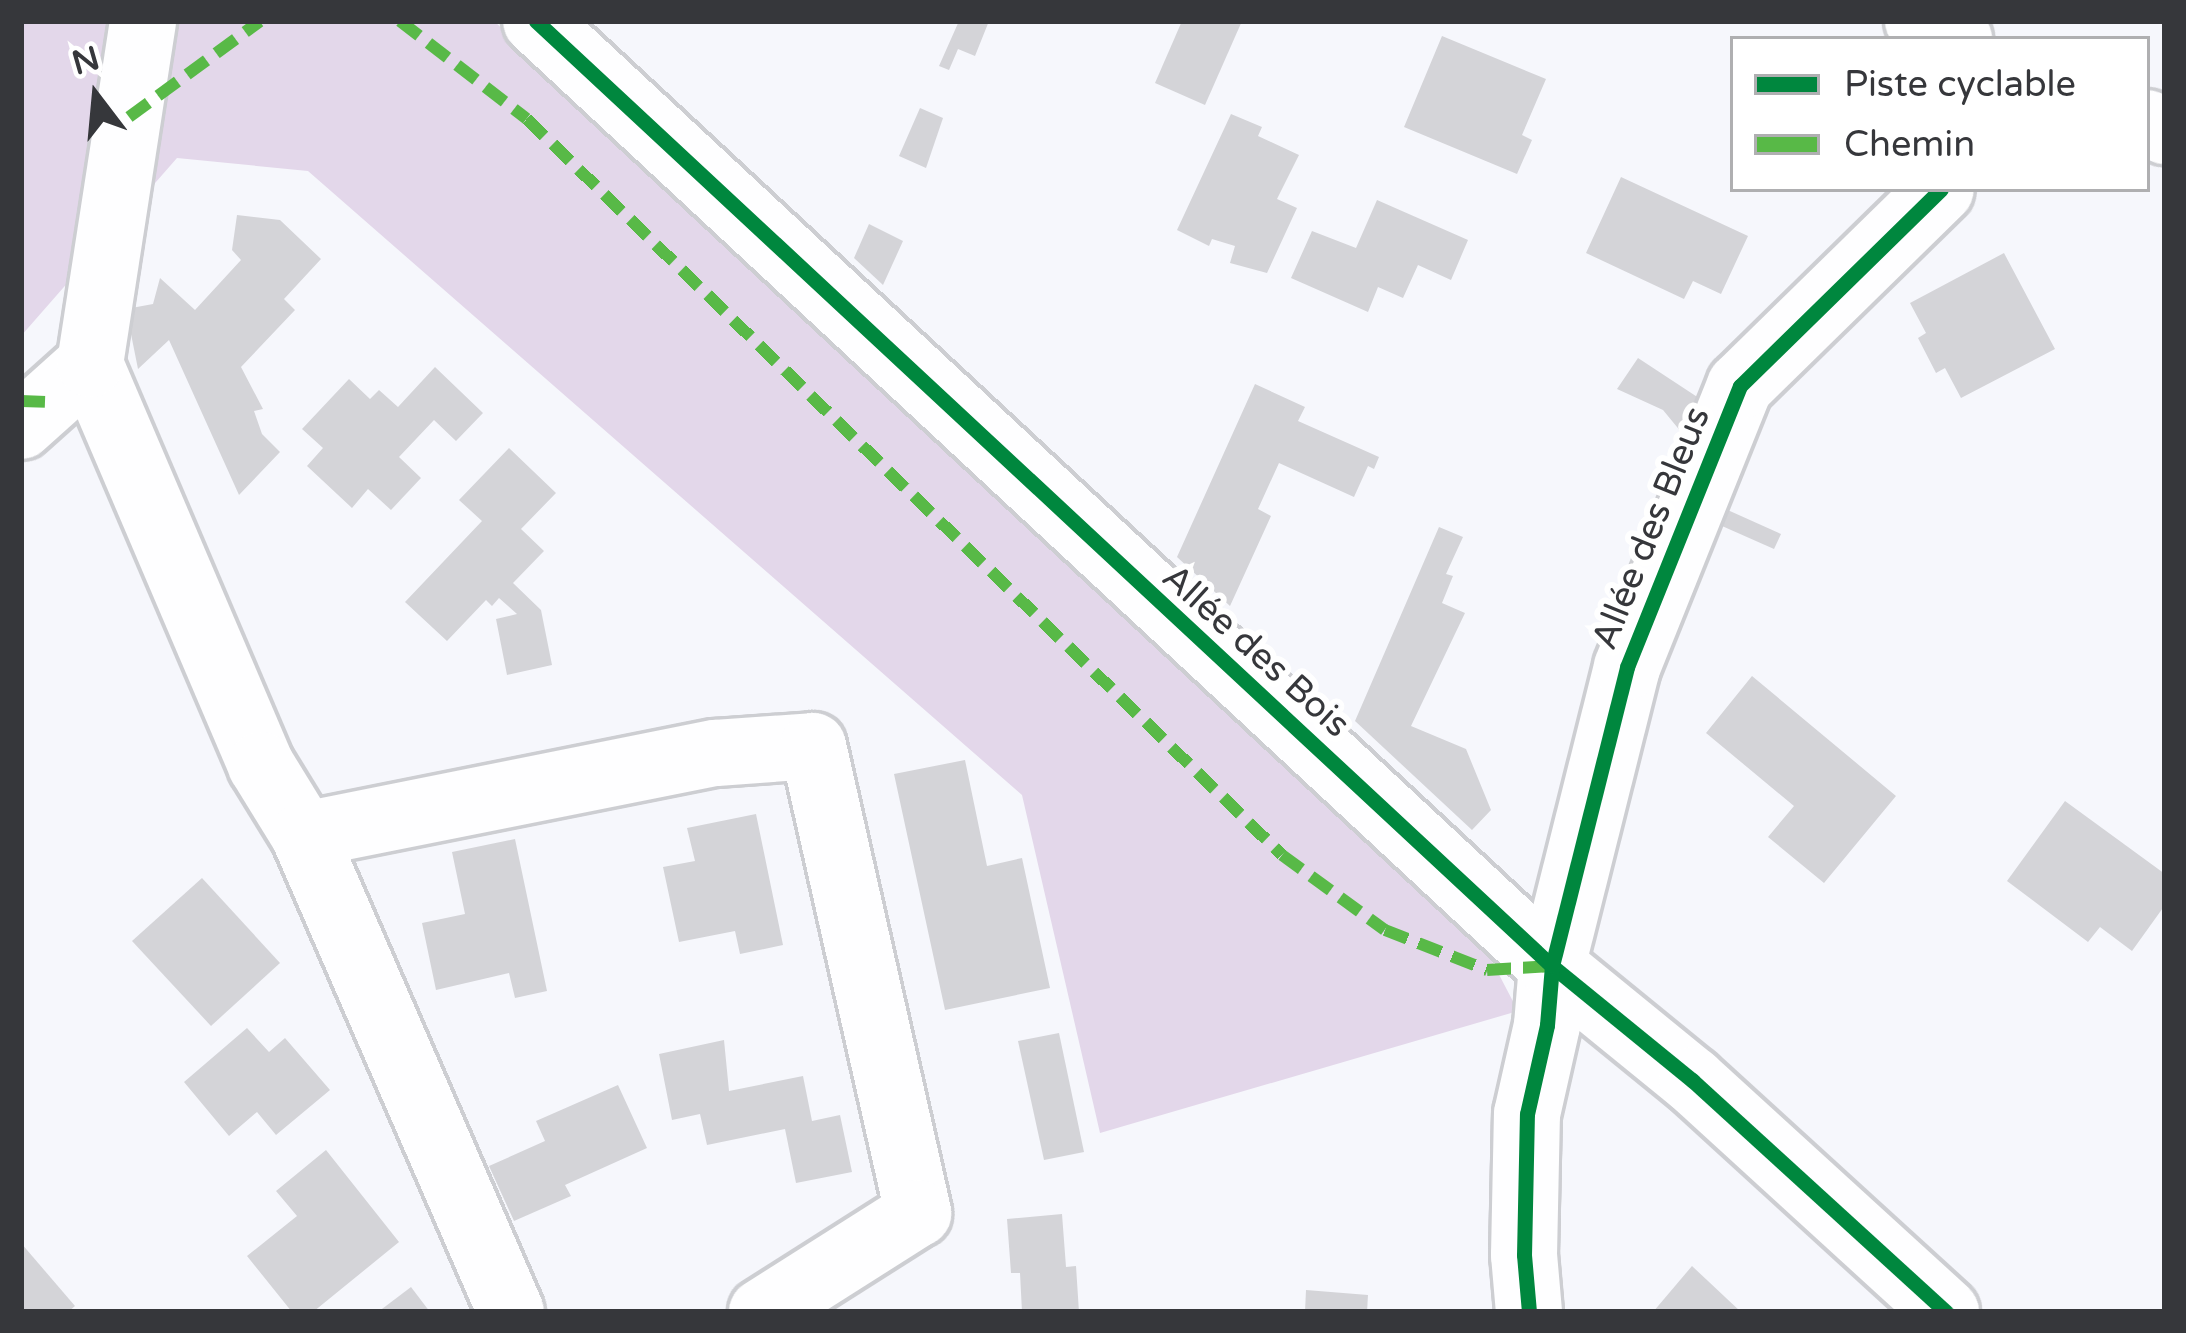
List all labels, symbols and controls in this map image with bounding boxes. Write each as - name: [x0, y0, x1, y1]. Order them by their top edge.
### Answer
- north arrow: [36, 36, 156, 156]
- legend: [1730, 36, 2150, 192]
- text: N: [68, 39, 104, 83]
- text: Piste cyclable: [1844, 63, 2076, 106]
- text: Chemin: [1844, 123, 1975, 166]
- street label: Allée des Bleus: [1583, 400, 1719, 656]
- street label: Allée des Bois: [1153, 556, 1359, 746]

